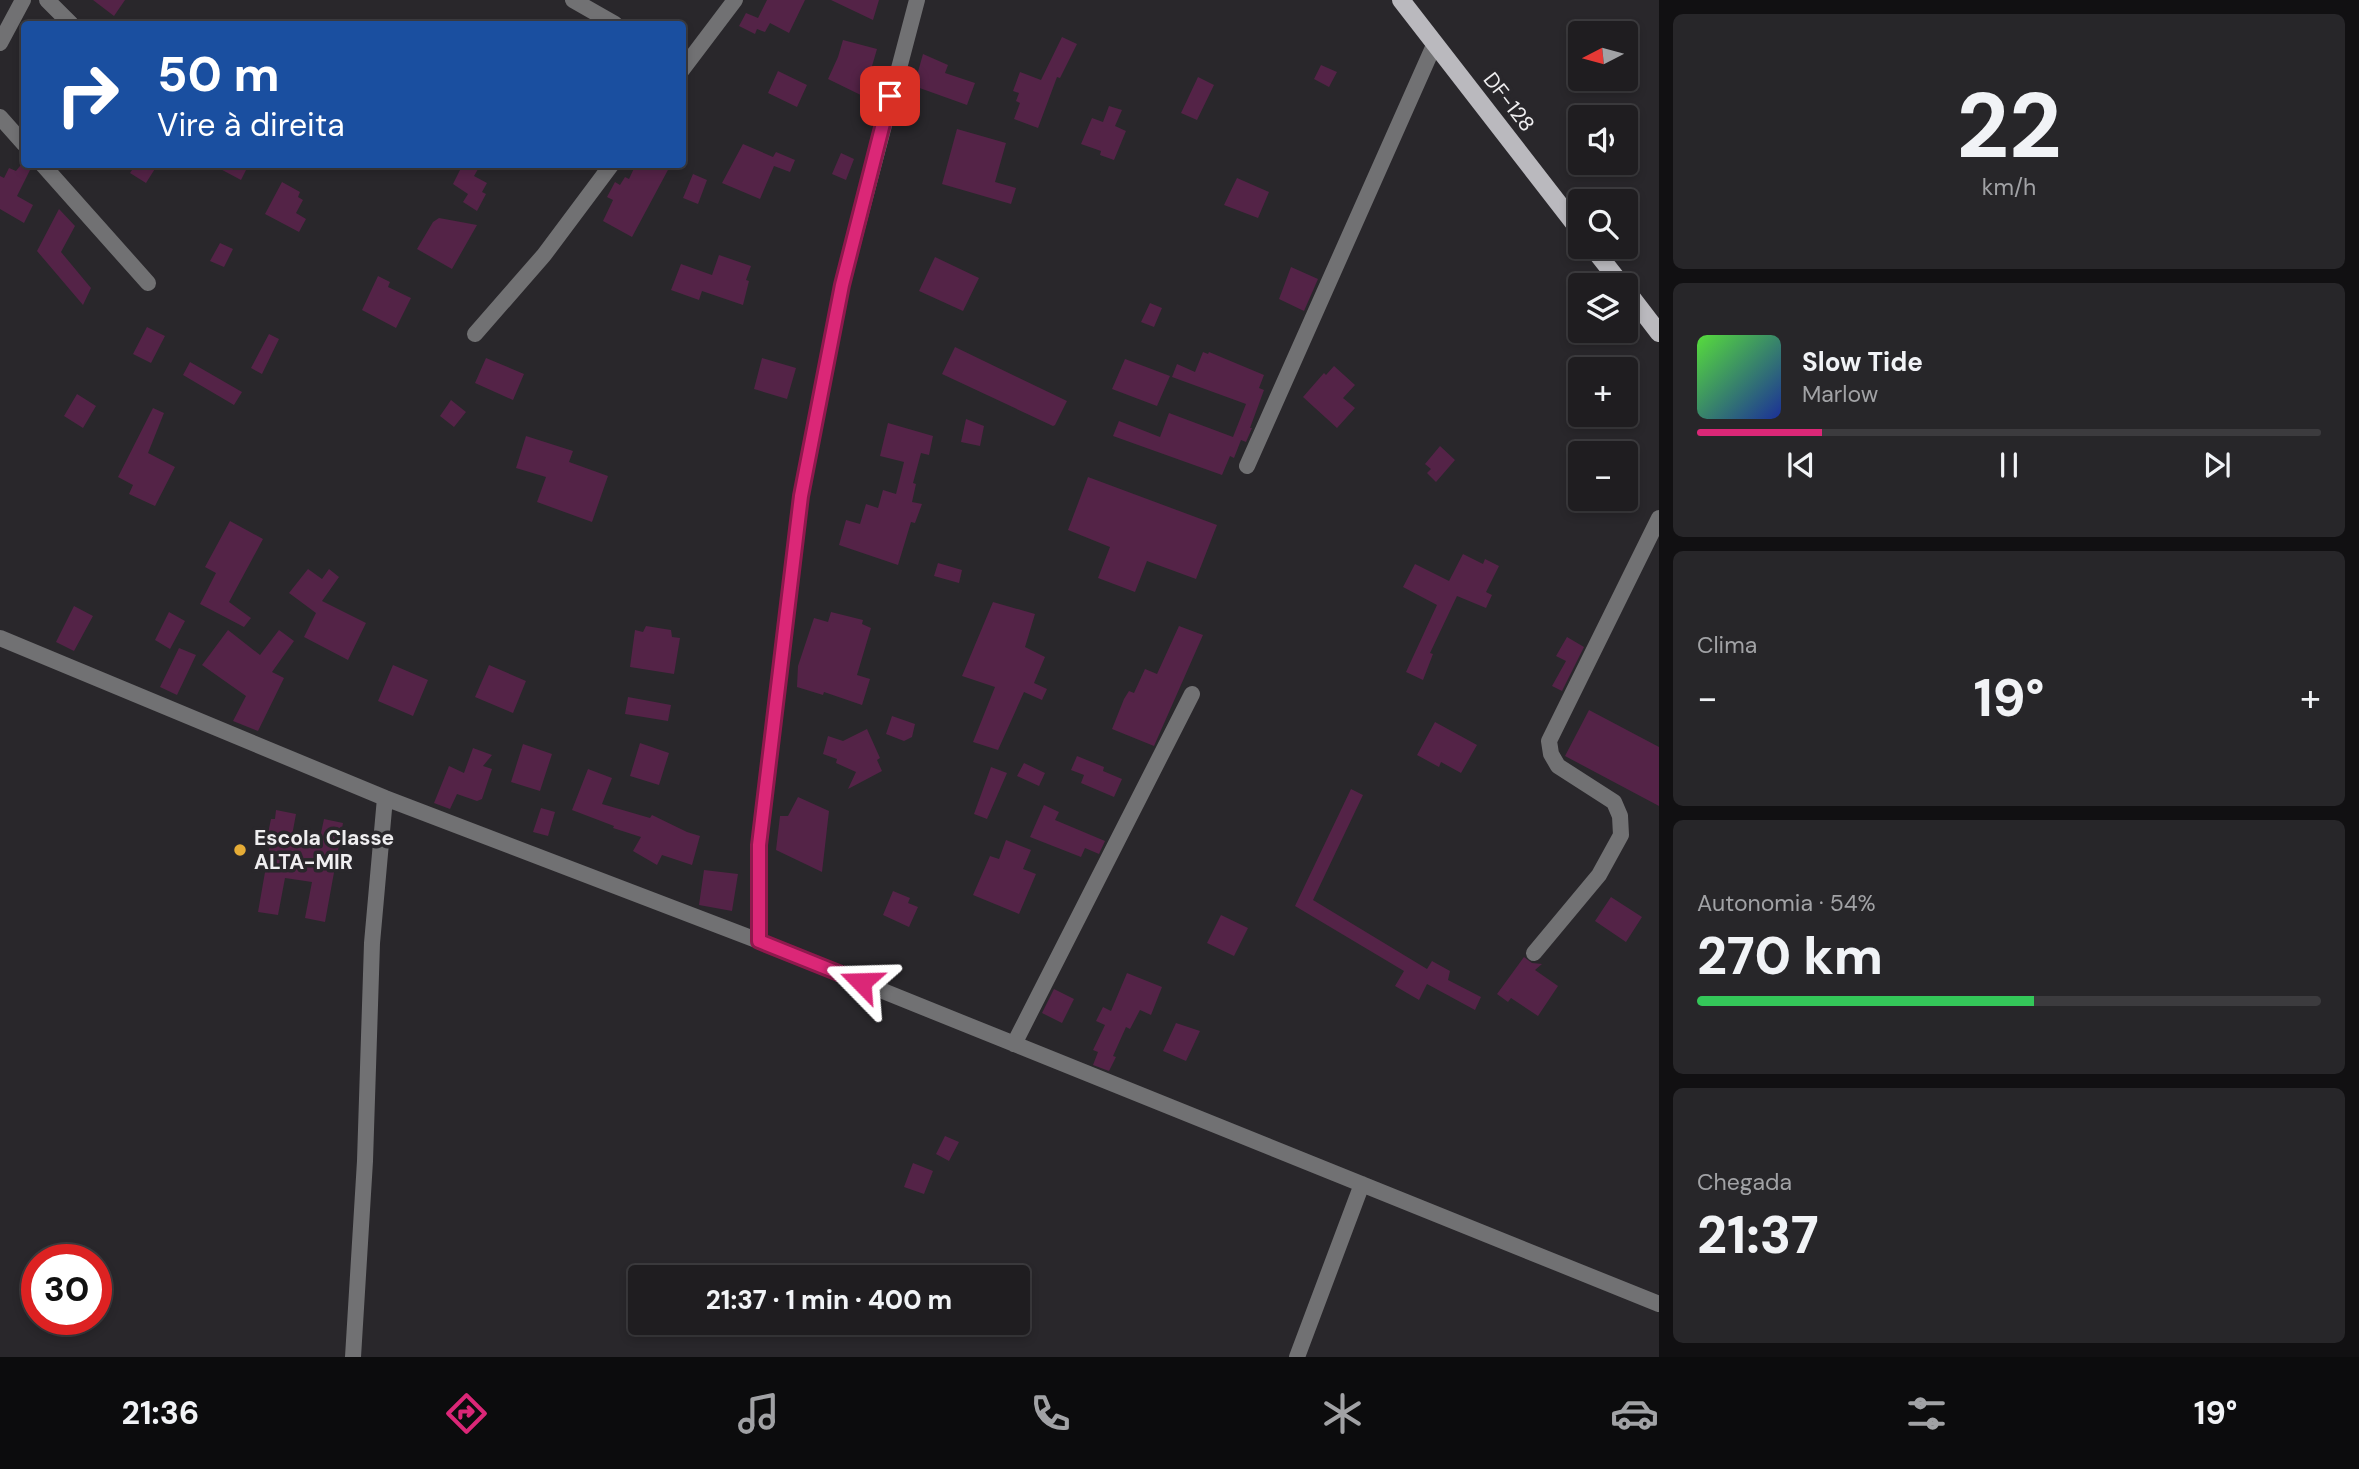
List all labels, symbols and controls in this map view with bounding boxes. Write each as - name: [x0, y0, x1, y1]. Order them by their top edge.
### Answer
- north arrow: [1568, 21, 1638, 91]
- map controls: [1568, 21, 1638, 511]
- text: 50 m: [157, 42, 280, 106]
- icon: right: [42, 49, 133, 140]
- pin: [860, 66, 920, 126]
- street label: DF-128: [1477, 67, 1541, 137]
- text: 22: [1956, 67, 2062, 185]
- icon: arrive: [871, 77, 909, 115]
- text: Vire à direita: [157, 104, 345, 146]
- button: sound: [1568, 105, 1638, 175]
- text: km/h: [1982, 172, 2036, 202]
- button: search: [1568, 189, 1638, 259]
- button: layers: [1568, 273, 1638, 343]
- text: Slow Tide: [1802, 345, 1923, 379]
- button: +: [1568, 357, 1638, 427]
- text: Marlow: [1802, 379, 1878, 409]
- button: −: [1568, 441, 1638, 511]
- icon: previous: [1782, 446, 1820, 484]
- icon: pause: [1990, 446, 2028, 484]
- icon: next: [2198, 446, 2236, 484]
- text: Clima: [1697, 630, 1757, 660]
- text: 19°: [1973, 664, 2045, 732]
- text: −: [1697, 673, 1718, 723]
- text: +: [2300, 673, 2321, 723]
- place label: Escola Classe ALTA-MIR: [254, 824, 394, 876]
- marker: Escola Classe ALTA-MIR: [232, 842, 248, 858]
- text: Autonomia · 54%: [1697, 888, 1876, 918]
- text: 270 km: [1697, 922, 1883, 990]
- position arrow: [824, 945, 898, 1019]
- text: Chegada: [1697, 1167, 1792, 1197]
- text: 21:37: [1697, 1201, 1819, 1269]
- speed limit sign: 30: [21, 1244, 112, 1335]
- text: 21:37 · 1 min · 400 m: [706, 1283, 952, 1317]
- icon: directions: [442, 1389, 491, 1438]
- icon: music: [734, 1389, 783, 1438]
- icon: phone: [1026, 1389, 1075, 1438]
- icon: climate: [1318, 1389, 1367, 1438]
- icon: car: [1610, 1389, 1659, 1438]
- icon: filters: [1902, 1389, 1951, 1438]
- text: 21:36: [121, 1392, 199, 1434]
- text: 19°: [2194, 1392, 2237, 1434]

